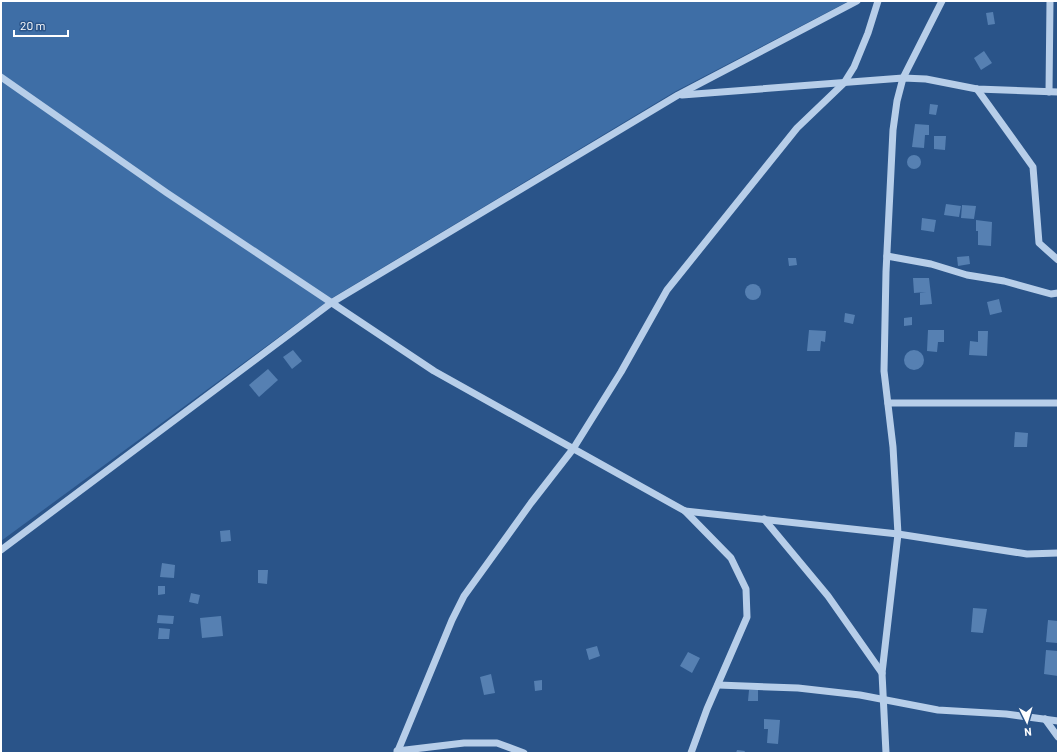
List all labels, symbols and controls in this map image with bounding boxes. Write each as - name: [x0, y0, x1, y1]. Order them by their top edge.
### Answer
- scale bar: [14, 12, 68, 38]
- text: 20 m: [20, 18, 46, 32]
- north arrow: [1007, 702, 1047, 742]
- text: N: [1024, 726, 1032, 739]

